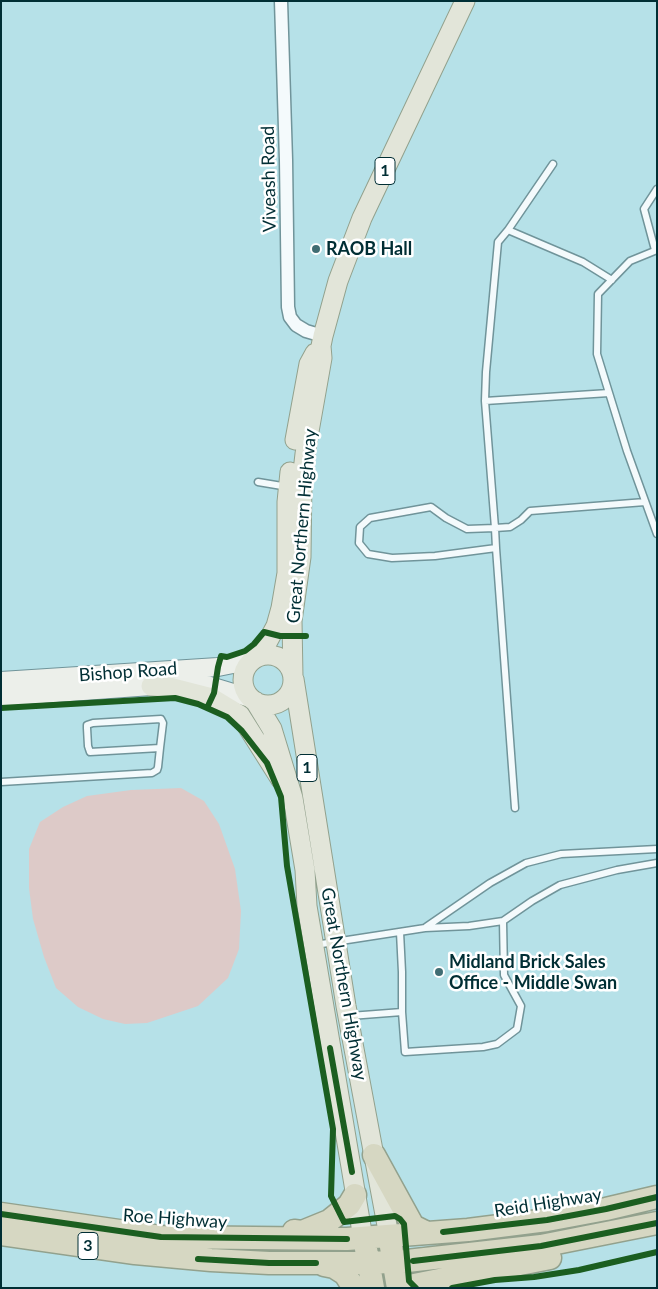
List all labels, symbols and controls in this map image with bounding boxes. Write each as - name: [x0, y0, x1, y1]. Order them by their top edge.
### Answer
- street label: Viveash Road: [257, 126, 281, 232]
- road number: 1: [375, 158, 395, 185]
- place label: RAOB Hall: [326, 238, 412, 260]
- marker: RAOB Hall: [310, 243, 322, 255]
- street label: Great Northern Highway: [283, 428, 321, 624]
- street label: Bishop Road: [78, 658, 178, 686]
- road number: 1: [297, 754, 317, 781]
- street label: Great Northern Highway: [316, 886, 372, 1082]
- place label: Midland Brick Sales Office - Middle Swan: [449, 951, 617, 994]
- marker: Midland Brick Sales Office - Middle Swan: [433, 966, 445, 978]
- street label: Reid Highway: [493, 1184, 603, 1222]
- street label: Roe Highway: [122, 1205, 228, 1233]
- road number: 3: [78, 1232, 98, 1260]

